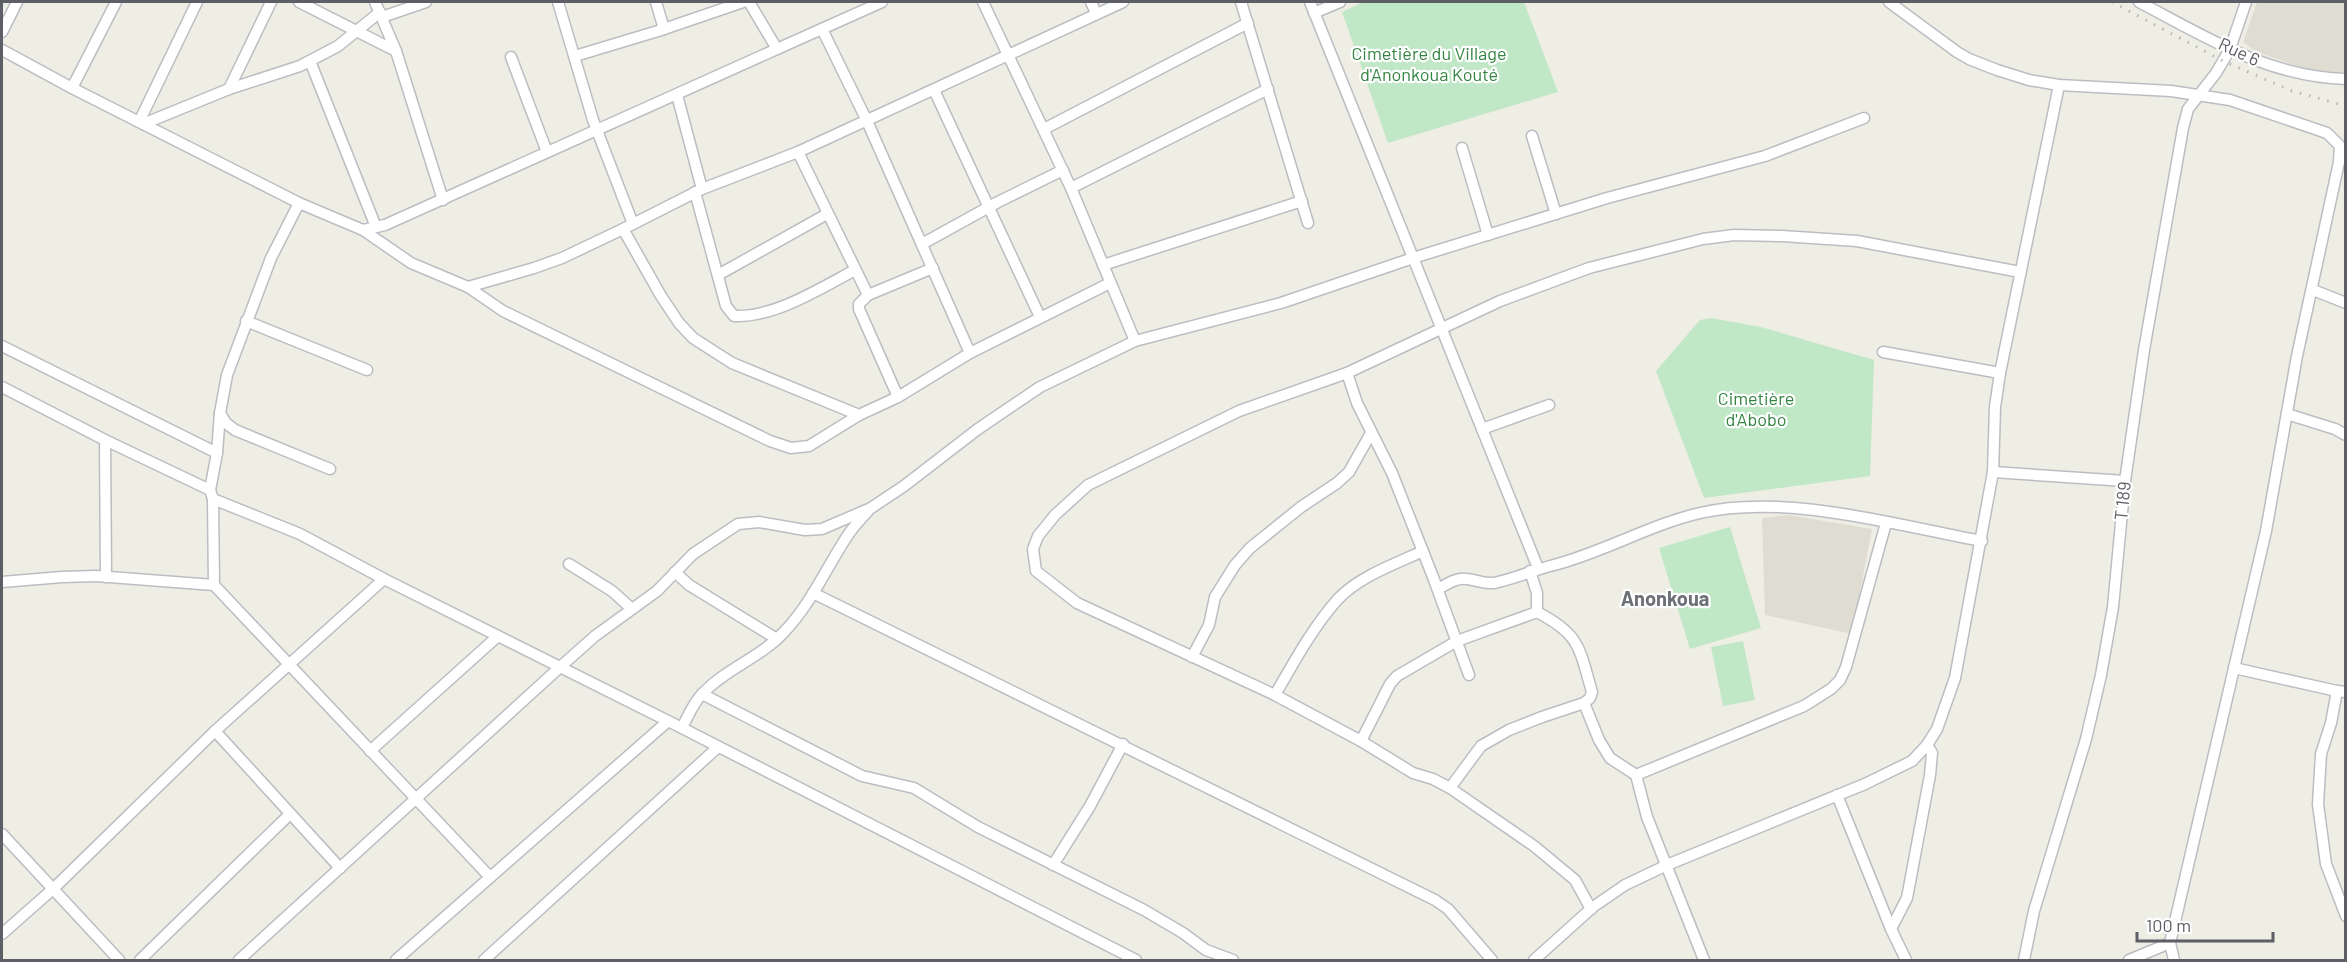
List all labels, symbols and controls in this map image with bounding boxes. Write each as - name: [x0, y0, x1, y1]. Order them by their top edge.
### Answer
- street label: Rue 6: [2215, 32, 2264, 70]
- park label: Cimetière du Village d'Anonkoua Kouté: [1351, 42, 1507, 85]
- park label: Cimetière d'Abobo: [1718, 387, 1794, 430]
- street label: T 189: [2109, 480, 2135, 521]
- district label: Anonkoua: [1621, 586, 1709, 610]
- scale bar: [2137, 905, 2274, 943]
- text: 100 m: [2146, 914, 2191, 936]

